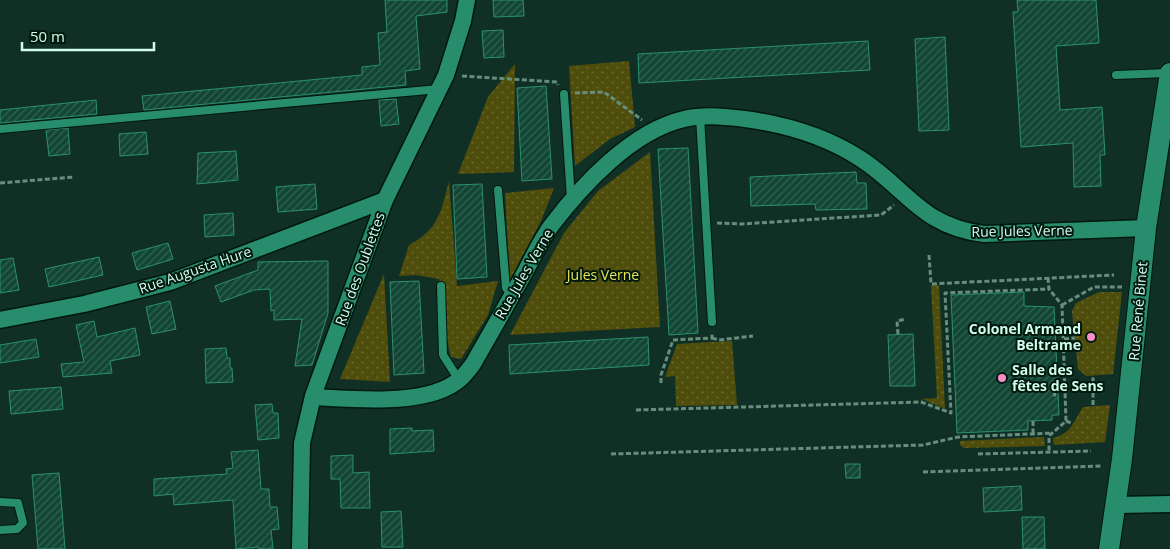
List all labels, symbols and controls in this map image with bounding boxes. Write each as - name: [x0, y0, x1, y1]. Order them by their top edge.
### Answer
- scale bar: [22, 20, 155, 52]
- text: 50 m: [30, 26, 65, 46]
- street label: Rue des Oublettes: [330, 209, 389, 328]
- street label: Rue Jules Verne: [971, 220, 1073, 241]
- street label: Rue Jules Verne: [490, 225, 557, 322]
- street label: Rue Augusta Hure: [136, 241, 254, 298]
- street label: Rue René Binet: [1124, 261, 1151, 361]
- park label: Jules Verne: [565, 265, 639, 284]
- place label: Colonel Armand Beltrame: [969, 319, 1081, 354]
- marker: Colonel Armand Beltrame: [1085, 331, 1097, 343]
- place label: Salle des fêtes de Sens: [1012, 360, 1104, 395]
- marker: Salle des fêtes de Sens: [996, 372, 1008, 384]

